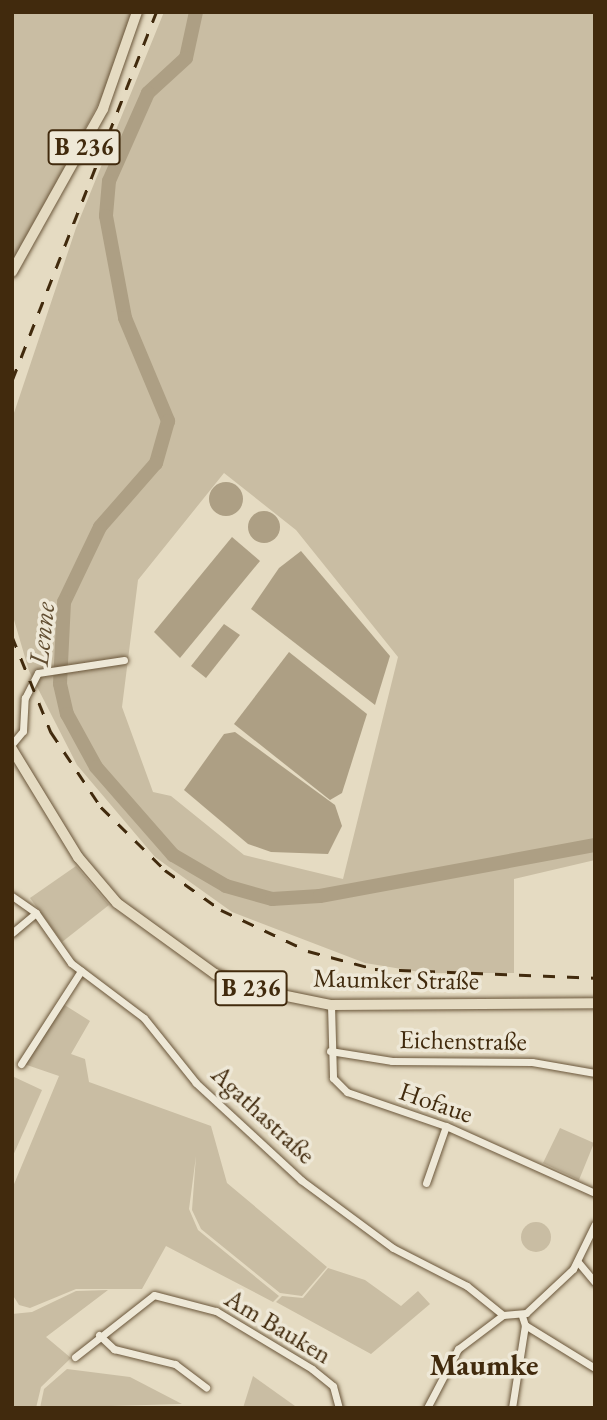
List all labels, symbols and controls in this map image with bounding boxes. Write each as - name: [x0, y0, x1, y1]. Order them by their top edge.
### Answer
- road number: B 236: [47, 127, 121, 168]
- water label: Lenne: [21, 600, 61, 668]
- street label: Maumker Straße: [313, 963, 479, 997]
- road number: B 236: [214, 968, 288, 1008]
- street label: Eichenstraße: [399, 1024, 527, 1058]
- street label: Agathastraße: [205, 1059, 321, 1171]
- street label: Hofaue: [395, 1076, 477, 1130]
- street label: Am Bauken: [219, 1283, 337, 1371]
- district label: Maumke: [429, 1347, 539, 1383]

